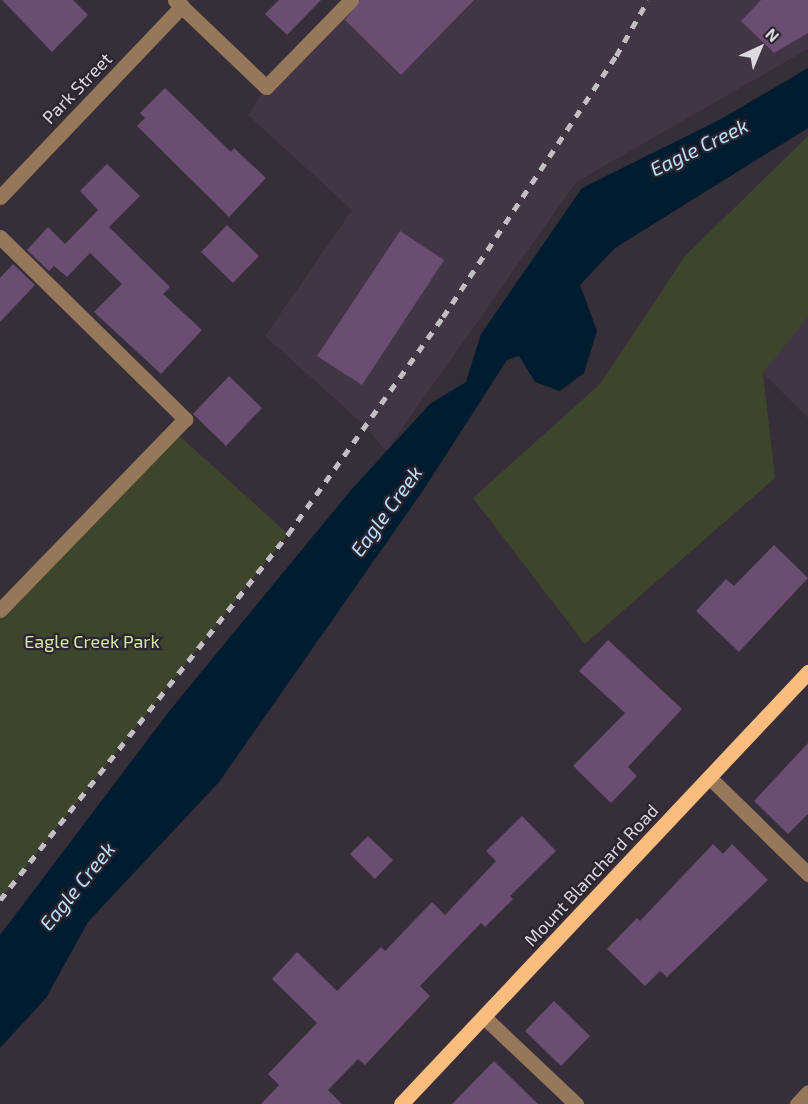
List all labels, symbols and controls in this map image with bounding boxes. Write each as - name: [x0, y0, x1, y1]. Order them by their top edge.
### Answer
- north arrow: [730, 18, 790, 78]
- text: N: [762, 24, 784, 46]
- street label: Park Street: [38, 48, 116, 128]
- water label: Eagle Creek: [646, 113, 752, 181]
- water label: Eagle Creek: [345, 461, 427, 561]
- park label: Eagle Creek Park: [24, 630, 160, 652]
- street label: Mount Blanchard Road: [520, 799, 662, 951]
- water label: Eagle Creek: [34, 837, 120, 935]

